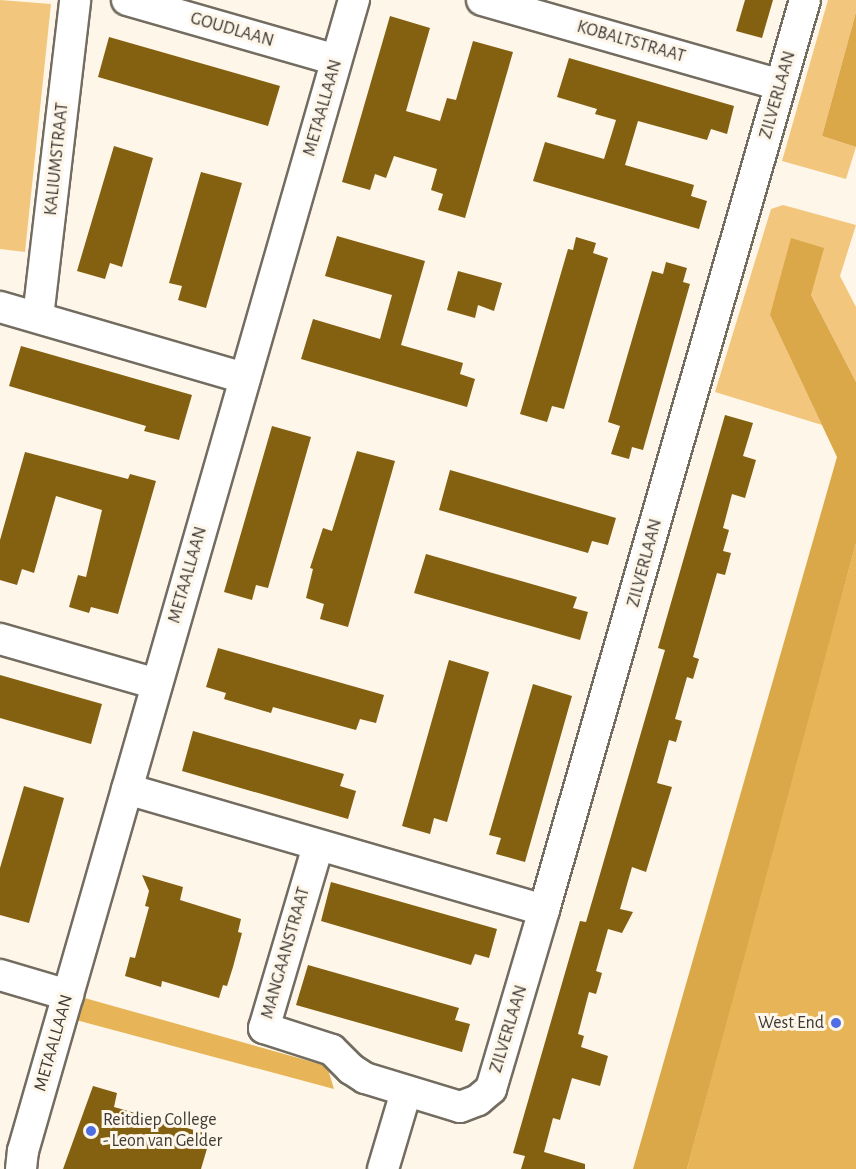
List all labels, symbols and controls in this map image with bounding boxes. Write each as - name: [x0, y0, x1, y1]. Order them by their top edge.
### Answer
- street label: GOUDLAAN: [188, 8, 276, 52]
- street label: KOBALTSTRAAT: [574, 16, 688, 68]
- street label: ZILVERLAAN: [755, 49, 801, 141]
- street label: METAALLAAN: [299, 57, 347, 159]
- street label: KALIUMSTRAAT: [40, 101, 74, 217]
- street label: ZILVERLAAN: [623, 517, 667, 609]
- street label: METAALLAAN: [164, 524, 212, 626]
- street label: MANGAANSTRAAT: [257, 885, 315, 1021]
- street label: ZILVERLAAN: [485, 983, 533, 1075]
- street label: METAALLAAN: [30, 992, 78, 1094]
- place label: West End: [758, 1012, 824, 1034]
- marker: West End: [829, 1016, 843, 1030]
- place label: Reitdiep College - Leon van Gelder: [103, 1110, 222, 1152]
- marker: Reitdiep College - Leon van Gelder: [84, 1124, 98, 1138]

